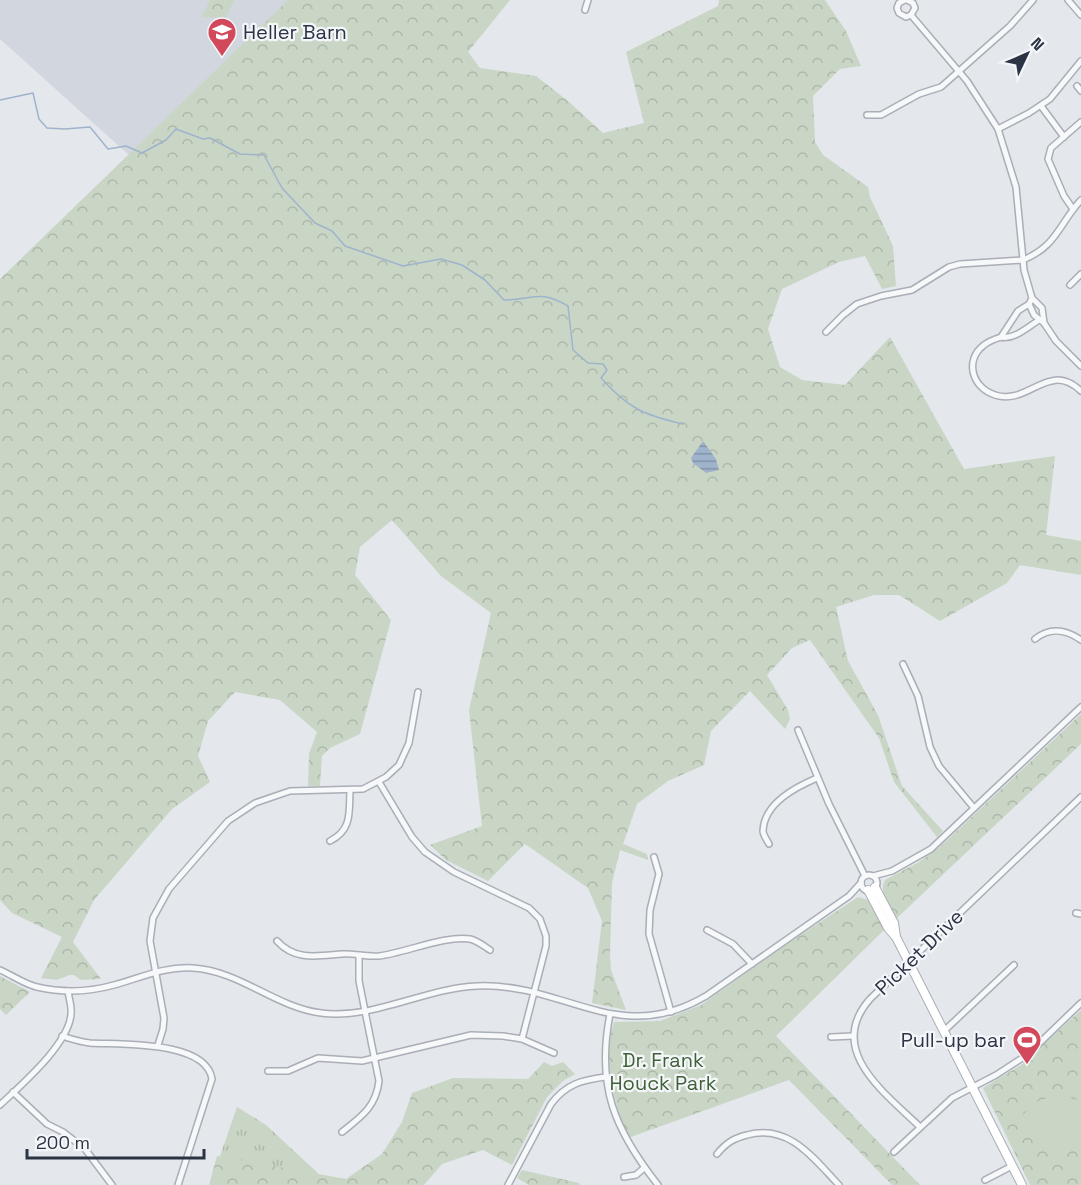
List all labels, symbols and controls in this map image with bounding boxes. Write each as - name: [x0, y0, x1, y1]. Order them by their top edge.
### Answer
- school or university icon: Heller Barn: [206, 16, 238, 58]
- place label: Heller Barn: [243, 19, 347, 45]
- north arrow: [997, 24, 1057, 84]
- text: N: [1026, 33, 1049, 55]
- street label: Picket Drive: [869, 903, 969, 1001]
- sports icon: Pull-up bar: [1011, 1024, 1043, 1066]
- place label: Pull-up bar: [901, 1027, 1006, 1053]
- park label: Dr. Frank Houck Park: [609, 1047, 717, 1096]
- scale bar: [27, 1122, 204, 1160]
- text: 200 m: [36, 1131, 90, 1154]

